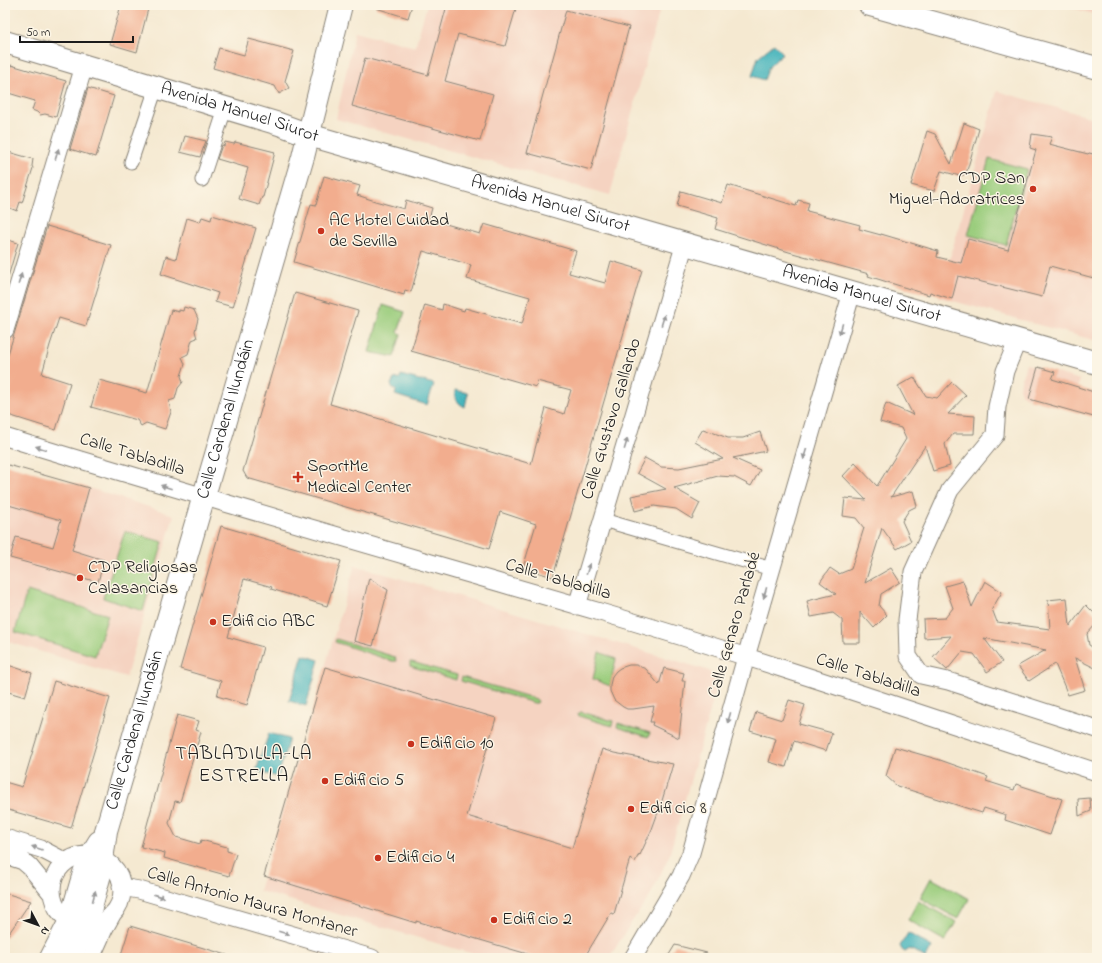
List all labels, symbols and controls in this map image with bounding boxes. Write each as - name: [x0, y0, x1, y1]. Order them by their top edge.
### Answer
- scale bar: [20, 18, 133, 44]
- text: 50 m: [26, 24, 50, 42]
- street label: Avenida Manuel Siurot: [157, 76, 322, 150]
- one-way arrow: [54, 148, 60, 160]
- place label: CDP San Miguel-Adoratrices: [889, 166, 1025, 214]
- street label: Avenida Manuel Siurot: [467, 169, 633, 240]
- marker: CDP San Miguel-Adoratrices: [1028, 184, 1038, 194]
- place label: AC Hotel Cuidad de Sevilla: [329, 208, 449, 255]
- marker: AC Hotel Cuidad de Sevilla: [316, 226, 326, 236]
- street label: Avenida Manuel Siurot: [779, 259, 944, 330]
- one-way arrow: [17, 273, 23, 285]
- one-way arrow: [660, 313, 666, 325]
- one-way arrow: [838, 324, 844, 336]
- street label: Calle Gustavo Gallardo: [575, 335, 649, 503]
- street label: Calle Cardenal Ilundáin: [191, 336, 262, 502]
- street label: Calle Tabladilla: [76, 427, 188, 483]
- one-way arrow: [623, 438, 629, 450]
- one-way arrow: [35, 445, 47, 451]
- one-way arrow: [802, 449, 808, 461]
- place label: SportMe Medical Center: [307, 454, 412, 501]
- marker: SportMe Medical Center: [292, 471, 304, 483]
- one-way arrow: [159, 483, 171, 489]
- street label: Calle Genaro Parladé: [702, 548, 769, 701]
- street label: Calle Tabladilla: [502, 552, 614, 608]
- place label: CDP Religiosas Calasancias: [88, 555, 198, 602]
- one-way arrow: [585, 563, 591, 575]
- marker: CDP Religiosas Calasancias: [75, 573, 85, 583]
- one-way arrow: [762, 587, 768, 599]
- place label: Edificio ABC: [221, 609, 315, 635]
- marker: Edificio ABC: [208, 617, 218, 627]
- street label: Calle Cardenal Ilundáin: [100, 647, 171, 813]
- street label: Calle Tabladilla: [812, 647, 924, 705]
- one-way arrow: [726, 712, 732, 724]
- place label: Edificio 10: [419, 731, 494, 757]
- marker: Edificio 10: [406, 739, 416, 749]
- district label: TABLADILLA-LA ESTRELLA: [175, 741, 313, 790]
- place label: Edificio 5: [333, 768, 404, 794]
- marker: Edificio 5: [320, 776, 330, 786]
- place label: Edificio 8: [639, 796, 707, 822]
- marker: Edificio 8: [626, 804, 636, 814]
- one-way arrow: [30, 845, 42, 851]
- place label: Edificio 4: [386, 845, 455, 871]
- marker: Edificio 4: [373, 853, 383, 863]
- street label: Calle Antonio Maura Montaner: [144, 861, 361, 946]
- one-way arrow: [91, 890, 97, 902]
- one-way arrow: [154, 893, 166, 899]
- north arrow: [18, 905, 58, 945]
- place label: Edificio 2: [502, 907, 572, 933]
- marker: Edificio 2: [489, 915, 499, 925]
- text: N: [36, 923, 53, 939]
- one-way arrow: [278, 930, 290, 936]

